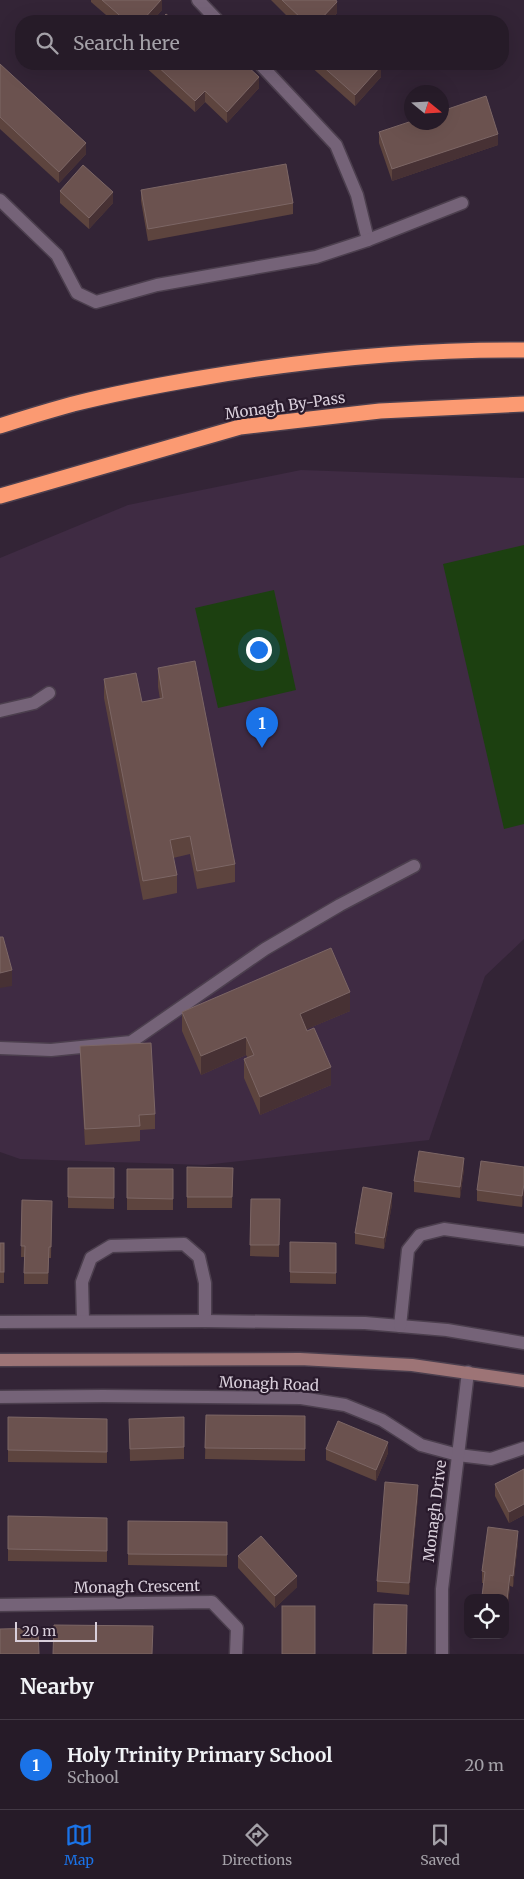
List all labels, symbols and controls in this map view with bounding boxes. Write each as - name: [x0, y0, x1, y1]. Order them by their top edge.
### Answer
- search box: [15, 15, 509, 70]
- icon: search: [33, 29, 61, 57]
- text: Search here: [73, 31, 180, 55]
- north arrow: [404, 85, 449, 130]
- street label: Monagh By-Pass: [224, 388, 346, 423]
- your location: [246, 637, 272, 663]
- pin: 1: [246, 707, 278, 748]
- street label: Monagh Road: [219, 1372, 319, 1395]
- street label: Monagh Drive: [419, 1459, 450, 1563]
- street label: Monagh Crescent: [74, 1576, 200, 1597]
- map controls: [464, 1594, 509, 1639]
- button: locate: [464, 1594, 509, 1639]
- scale bar: [15, 1619, 98, 1642]
- text: 20 m: [22, 1622, 56, 1640]
- text: Nearby: [20, 1673, 94, 1700]
- text: Holy Trinity Primary School: [67, 1743, 332, 1767]
- text: 1: [32, 1755, 40, 1775]
- text: 20 m: [465, 1755, 504, 1775]
- text: School: [67, 1767, 119, 1787]
- tab: Map: [64, 1821, 94, 1869]
- tab: Directions: [222, 1821, 292, 1869]
- tab: Saved: [420, 1821, 460, 1869]

